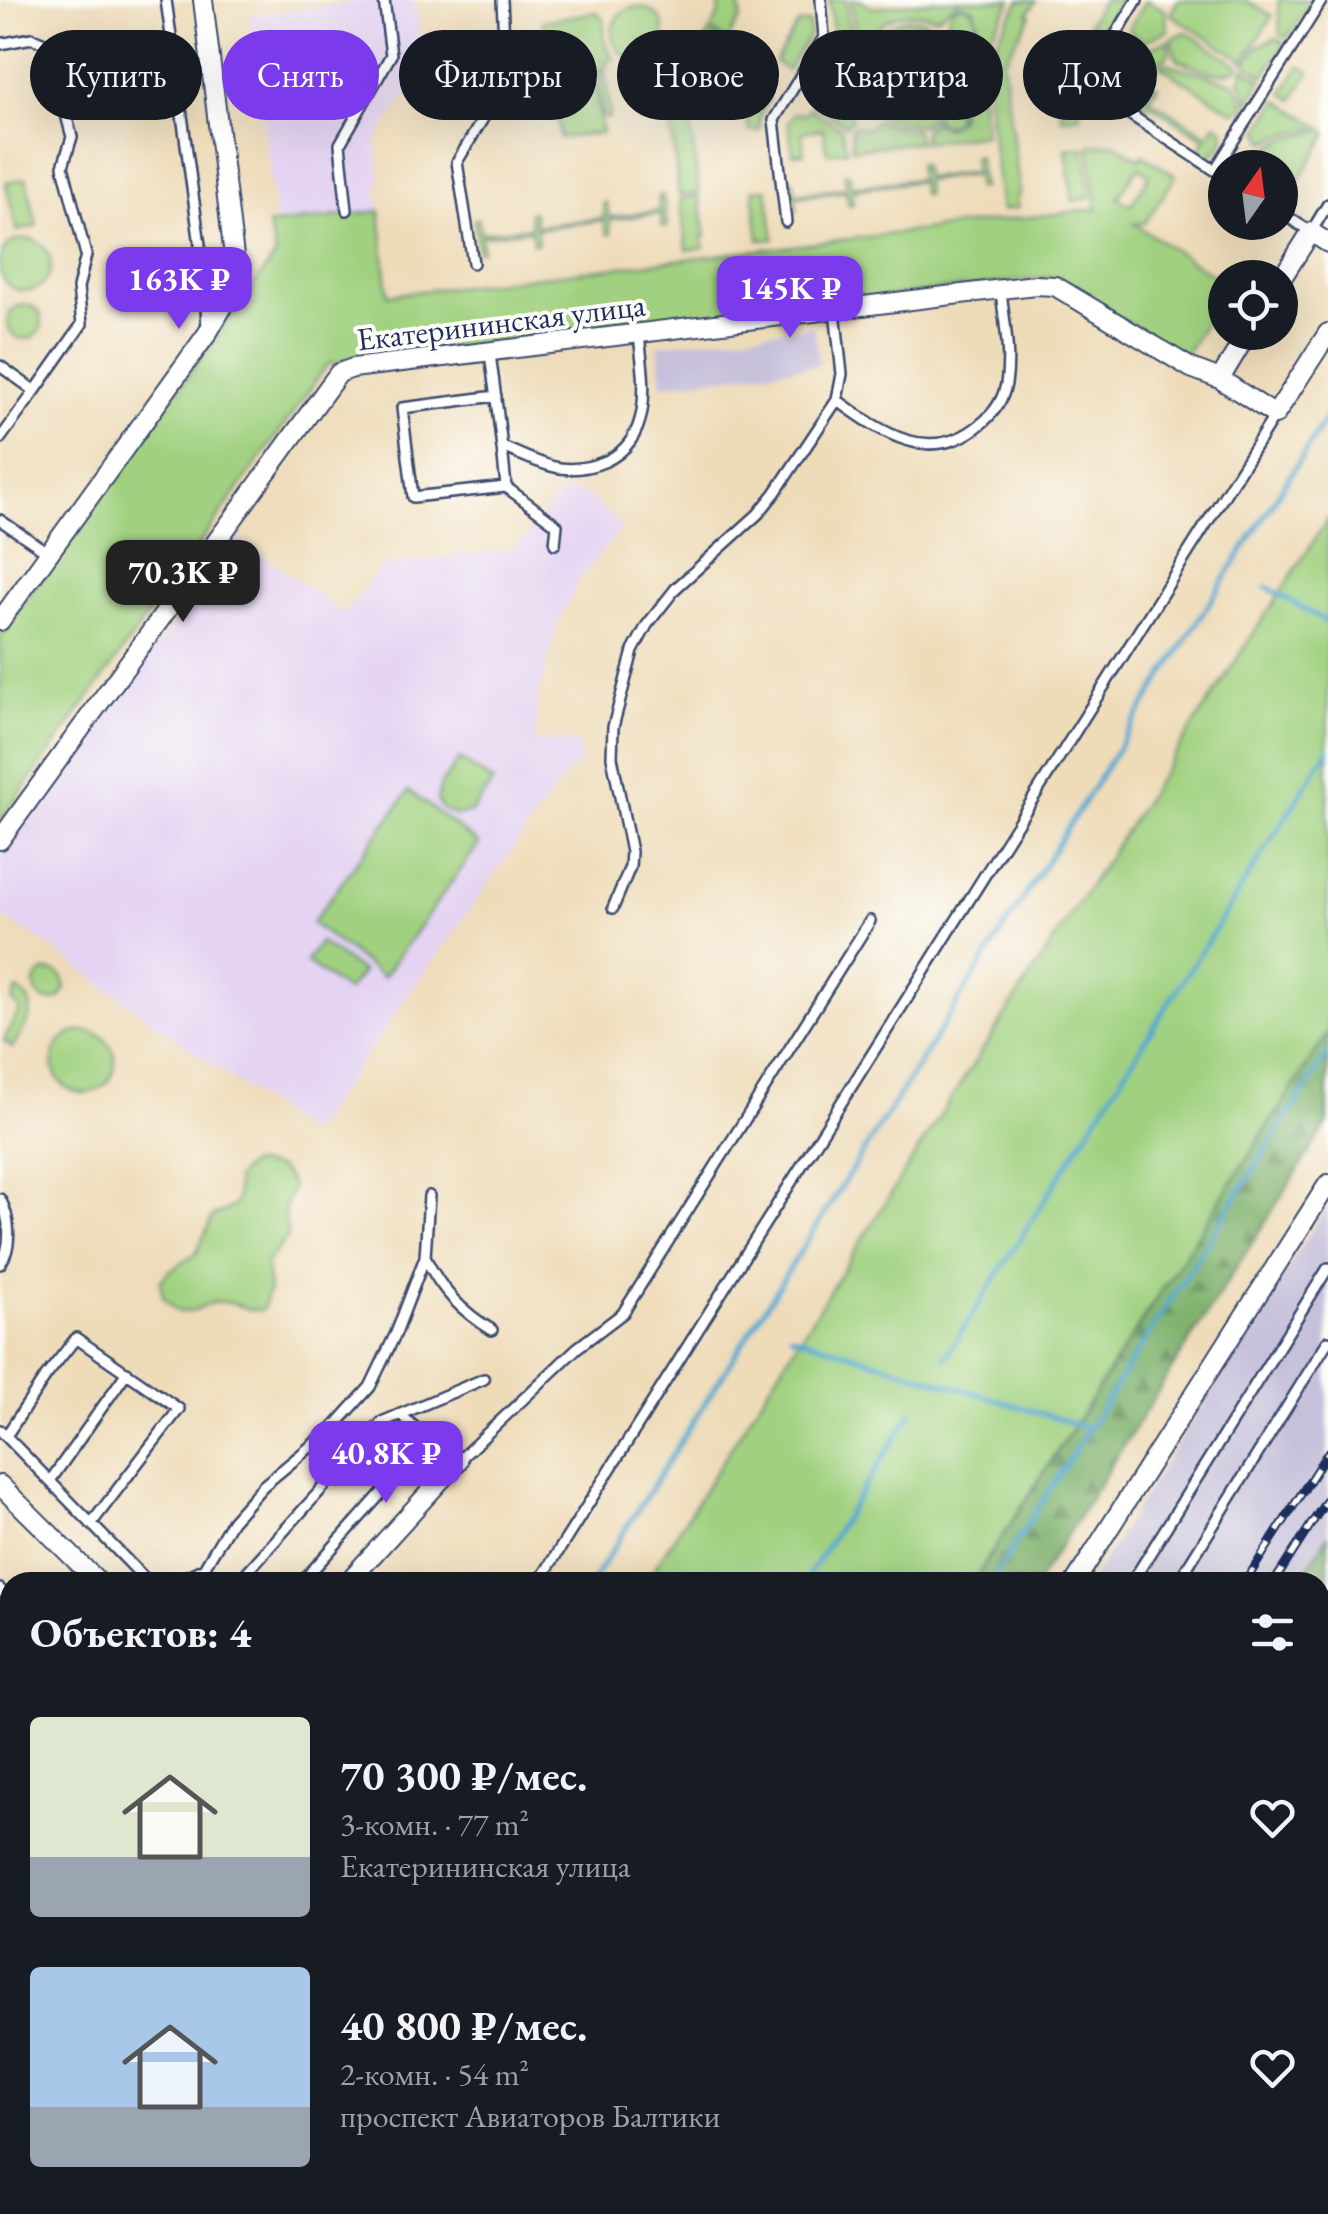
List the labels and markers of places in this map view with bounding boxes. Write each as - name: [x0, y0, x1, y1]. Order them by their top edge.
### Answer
- pin: 163K ₽: [98, 247, 260, 332]
- pin: 145K ₽: [709, 256, 871, 341]
- pin: 70.3K ₽: [91, 540, 275, 625]
- pin: 40.8K ₽: [294, 1421, 478, 1506]

